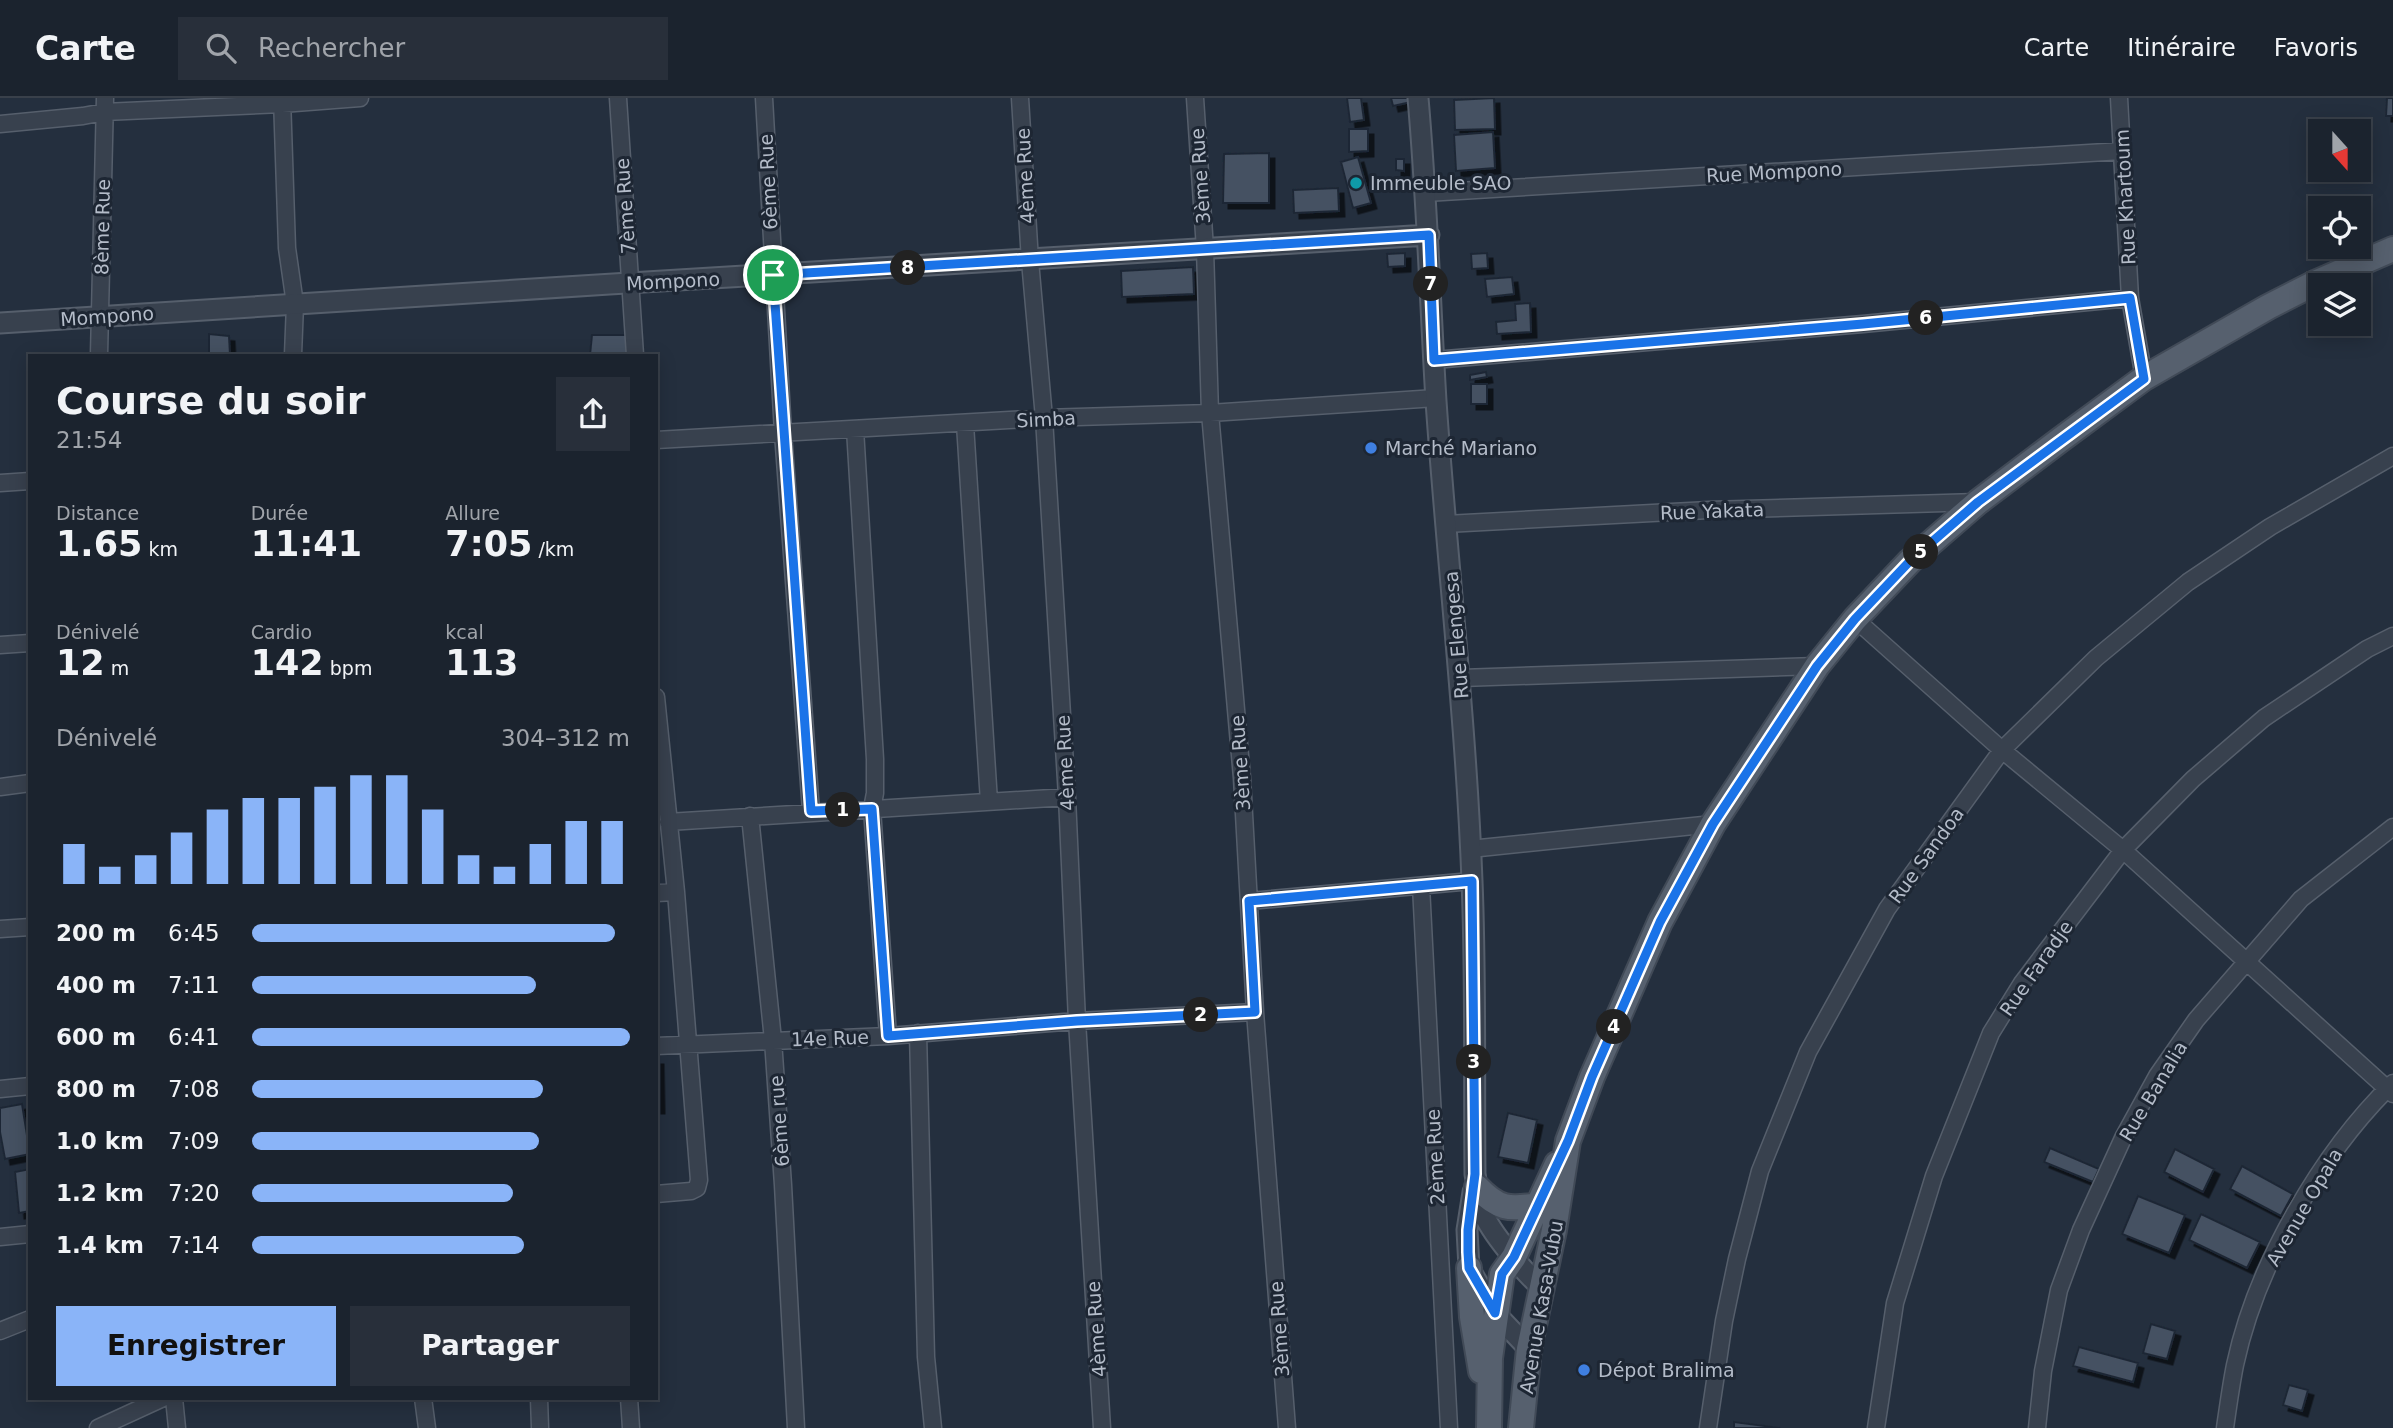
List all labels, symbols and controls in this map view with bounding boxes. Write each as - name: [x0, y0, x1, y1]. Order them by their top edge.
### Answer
- search box: [178, 17, 668, 80]
- text: Carte: [35, 29, 136, 68]
- icon: search: [202, 29, 240, 67]
- text: Rechercher: [258, 33, 405, 63]
- text: Carte: [2024, 34, 2089, 62]
- text: Itinéraire: [2127, 34, 2236, 62]
- text: Favoris: [2274, 34, 2358, 62]
- north arrow: [2308, 119, 2371, 182]
- map controls: [2308, 119, 2371, 336]
- street label: 4ème Rue: [1012, 127, 1038, 225]
- street label: 3ème Rue: [1186, 127, 1214, 225]
- street label: Rue Khartoum: [2110, 129, 2140, 265]
- street label: 6ème Rue: [755, 133, 781, 231]
- street label: 7ème Rue: [611, 157, 639, 255]
- street label: Rue Mompono: [1706, 157, 1842, 187]
- place label: Immeuble SAO: [1370, 172, 1511, 194]
- marker: Immeuble SAO: [1348, 175, 1364, 191]
- street label: 8ème Rue: [90, 179, 114, 275]
- button: locate: [2308, 196, 2371, 259]
- pin: [743, 245, 803, 305]
- pin: 8: [890, 250, 926, 286]
- icon: arrive: [754, 256, 792, 294]
- text: 8: [901, 256, 914, 278]
- pin: 7: [1414, 266, 1448, 302]
- street label: Mompono: [626, 268, 720, 294]
- text: 7: [1424, 272, 1437, 294]
- button: layers: [2308, 273, 2371, 336]
- pin: 6: [1909, 300, 1944, 336]
- street label: Mompono: [59, 302, 155, 330]
- text: 6: [1919, 306, 1932, 328]
- button: share: [556, 377, 630, 451]
- text: Course du soir: [56, 379, 365, 423]
- street label: Simba: [1016, 406, 1076, 432]
- text: 21:54: [56, 427, 122, 453]
- place label: Marché Mariano: [1385, 437, 1537, 459]
- marker: Marché Mariano: [1363, 440, 1379, 456]
- street label: Rue Yakata: [1660, 498, 1764, 524]
- text: Distance: [56, 502, 139, 524]
- text: Durée: [251, 502, 308, 524]
- text: Allure: [445, 502, 500, 524]
- text: 1.65: [56, 524, 142, 564]
- text: 11:41: [251, 524, 362, 564]
- text: 7:05: [445, 524, 532, 564]
- pin: 5: [1904, 534, 1938, 570]
- text: km: [142, 538, 178, 560]
- text: /km: [532, 538, 574, 560]
- text: 5: [1914, 540, 1927, 562]
- street label: Rue Elengesa: [1439, 570, 1473, 700]
- text: Dénivelé: [56, 621, 140, 643]
- text: Cardio: [251, 621, 312, 643]
- text: kcal: [445, 621, 484, 643]
- text: 12: [56, 643, 105, 683]
- text: 142: [251, 643, 324, 683]
- text: 113: [445, 643, 518, 683]
- text: m: [105, 657, 129, 679]
- text: bpm: [324, 657, 372, 679]
- street label: 4ème Rue: [1052, 714, 1078, 812]
- street label: 3ème Rue: [1226, 714, 1254, 812]
- text: Dénivelé: [56, 725, 157, 751]
- text: 304–312 m: [501, 725, 630, 751]
- pin: 1: [826, 792, 860, 828]
- text: 1: [836, 798, 849, 820]
- street label: Rue Sandoa: [1884, 803, 1968, 907]
- street label: Rue Faradje: [1995, 916, 2077, 1020]
- text: 200 m: [56, 920, 136, 946]
- text: 6:45: [168, 920, 220, 946]
- text: 400 m: [56, 972, 136, 998]
- text: 7:11: [168, 972, 220, 998]
- pin: 2: [1184, 998, 1218, 1032]
- text: 2: [1194, 1003, 1207, 1025]
- pin: 4: [1596, 1010, 1632, 1044]
- text: 4: [1607, 1015, 1620, 1037]
- text: 600 m: [56, 1024, 136, 1050]
- text: 6:41: [168, 1024, 220, 1050]
- street label: 14e Rue: [791, 1026, 869, 1050]
- street label: Rue Banalia: [2115, 1037, 2191, 1145]
- pin: 3: [1456, 1044, 1492, 1080]
- text: 3: [1467, 1050, 1480, 1072]
- street label: 6ème rue: [765, 1075, 793, 1167]
- text: 800 m: [56, 1076, 136, 1102]
- text: 7:08: [168, 1076, 220, 1102]
- street label: 2ème Rue: [1422, 1108, 1448, 1206]
- text: 1.0 km: [56, 1128, 144, 1154]
- text: 7:09: [168, 1128, 220, 1154]
- street label: Avenue Opala: [2261, 1144, 2347, 1270]
- text: 1.2 km: [56, 1180, 144, 1206]
- text: 7:20: [168, 1180, 220, 1206]
- street label: Avenue Kasa-Vubu: [1515, 1219, 1567, 1395]
- text: 1.4 km: [56, 1232, 144, 1258]
- text: 7:14: [168, 1232, 220, 1258]
- street label: 4ème Rue: [1082, 1280, 1110, 1378]
- street label: 3ème Rue: [1265, 1280, 1293, 1378]
- button: Enregistrer: [56, 1306, 336, 1386]
- button: Partager: [350, 1306, 630, 1386]
- place label: Dépot Bralima: [1598, 1359, 1735, 1381]
- marker: Dépot Bralima: [1576, 1362, 1592, 1378]

